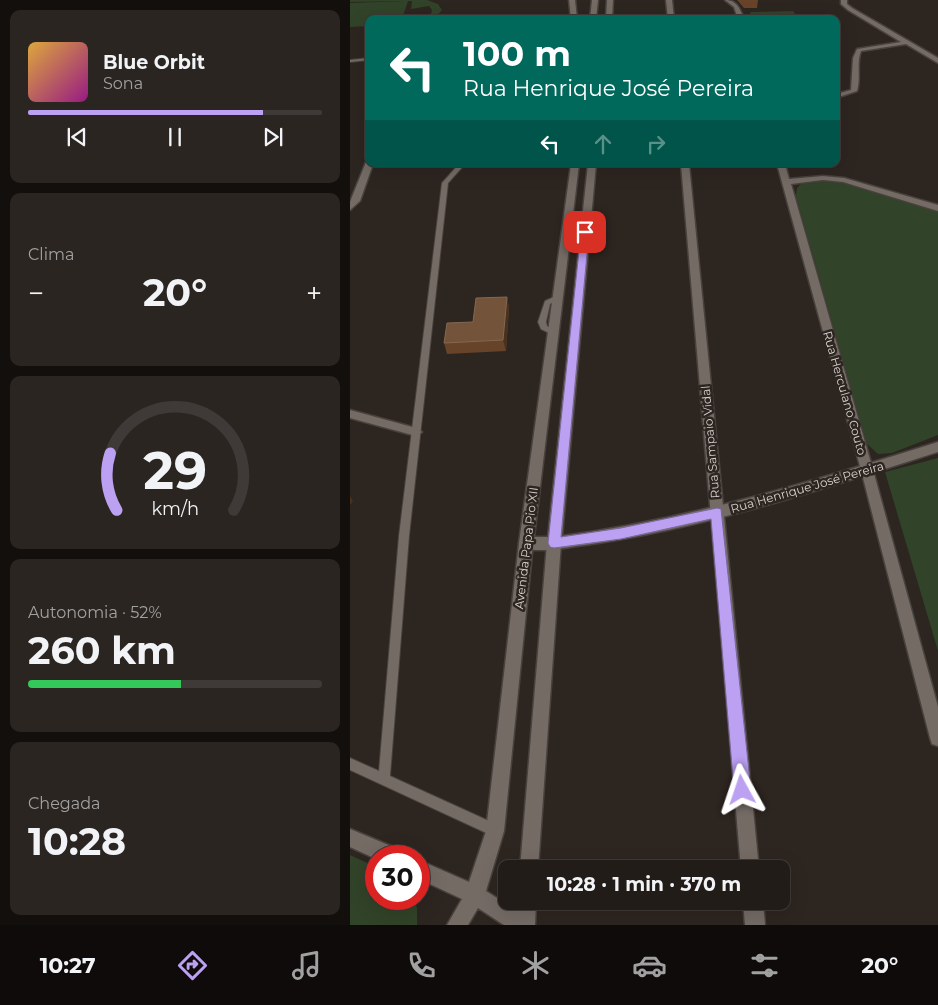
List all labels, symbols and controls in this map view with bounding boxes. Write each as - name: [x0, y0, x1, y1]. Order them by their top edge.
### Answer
- text: 100 m: [463, 32, 571, 75]
- icon: left: [380, 35, 445, 100]
- text: Blue Orbit: [103, 51, 205, 74]
- text: Sona: [103, 74, 143, 93]
- text: Rua Henrique José Pereira: [463, 75, 754, 102]
- icon: previous: [63, 123, 91, 151]
- icon: pause: [161, 123, 189, 151]
- icon: next: [259, 123, 287, 151]
- icon: left: [536, 130, 564, 158]
- icon: ahead: [589, 130, 617, 158]
- icon: right: [642, 130, 670, 158]
- pin: [564, 211, 606, 253]
- icon: arrive: [571, 218, 599, 246]
- text: Clima: [28, 245, 74, 264]
- text: 20°: [143, 269, 207, 316]
- text: −: [28, 276, 44, 310]
- text: +: [306, 276, 322, 310]
- street label: Rua Herculano Couto: [820, 329, 870, 457]
- street label: Rua Sampaio Vidal: [698, 385, 722, 499]
- text: 29: [143, 439, 207, 502]
- street label: Rua Henrique José Pereira: [729, 458, 885, 516]
- street label: Avenida Papa Pio XII: [511, 486, 541, 610]
- text: km/h: [151, 498, 199, 519]
- text: Autonomia · 52%: [28, 603, 162, 622]
- text: 260 km: [28, 627, 176, 674]
- position arrow: [715, 763, 767, 815]
- text: Chegada: [28, 794, 101, 813]
- text: 10:28: [28, 818, 126, 865]
- speed limit sign: 30: [365, 845, 430, 910]
- text: 10:28 · 1 min · 370 m: [547, 873, 741, 896]
- icon: directions: [175, 948, 210, 983]
- icon: music: [289, 948, 324, 983]
- icon: phone: [404, 948, 439, 983]
- icon: climate: [518, 948, 553, 983]
- icon: car: [632, 948, 667, 983]
- icon: filters: [747, 948, 782, 983]
- text: 10:27: [40, 952, 96, 979]
- text: 20°: [861, 952, 898, 979]

